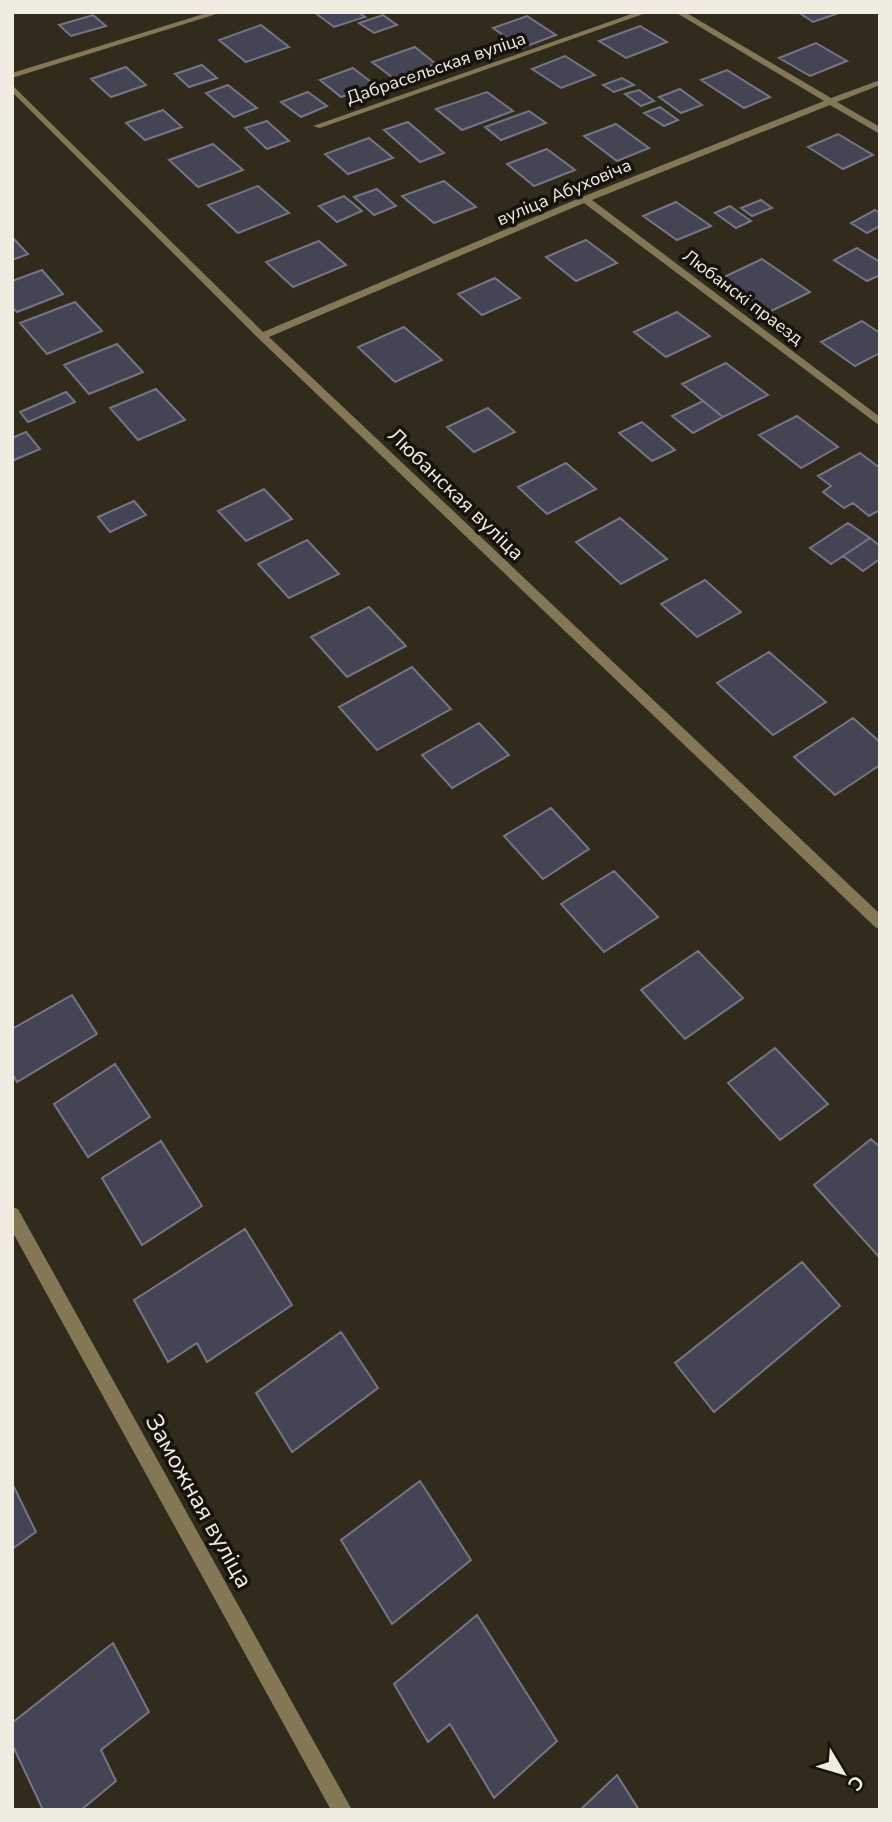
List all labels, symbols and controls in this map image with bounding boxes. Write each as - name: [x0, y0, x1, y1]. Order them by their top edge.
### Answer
- street label: Дабрасельская вуліца: [343, 26, 529, 110]
- street label: вуліца Абуховіча: [493, 153, 635, 231]
- street label: Любанскі праезд: [678, 244, 808, 350]
- street label: Любанская вуліца: [382, 422, 530, 566]
- street label: Заможная вуліца: [138, 1408, 260, 1594]
- north arrow: [808, 1738, 878, 1808]
- text: С: [841, 1770, 870, 1796]

